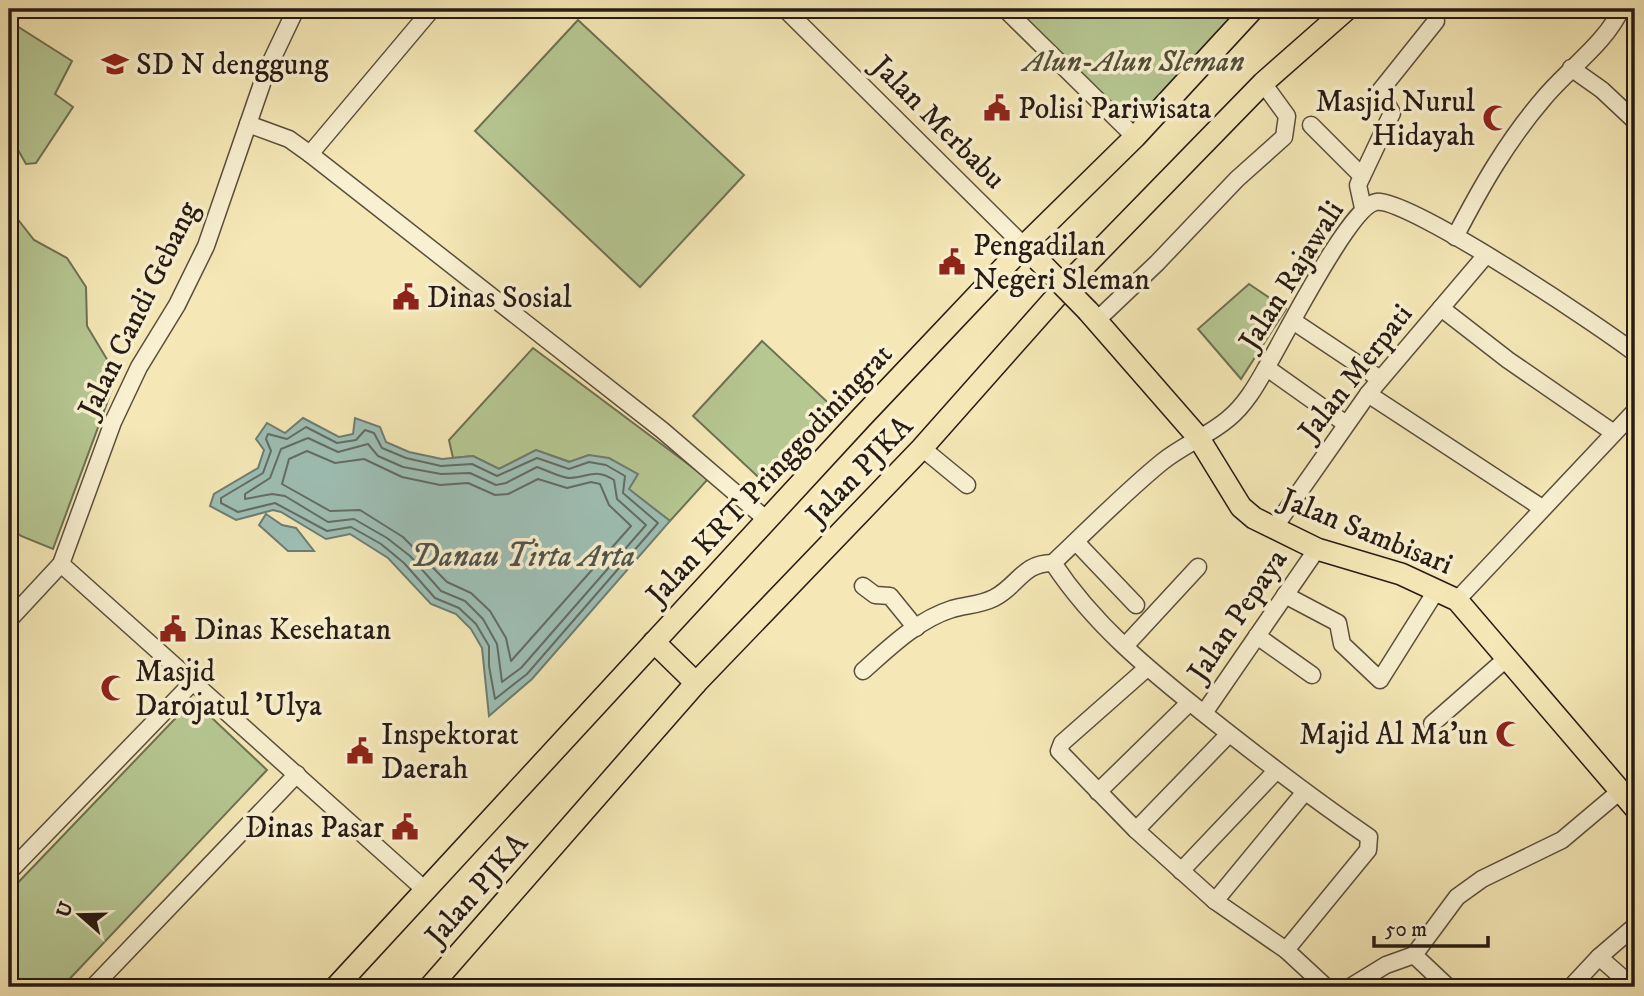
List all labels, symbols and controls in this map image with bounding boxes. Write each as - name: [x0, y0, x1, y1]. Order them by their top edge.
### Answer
- park label: Alun-Alun Sleman: [1020, 44, 1245, 81]
- street label: Jalan Merbabu: [861, 46, 1012, 198]
- place label: SD N denggung: [136, 47, 329, 84]
- school or university icon: SD N denggung: [100, 49, 130, 79]
- place label: Masjid Nurul Hidayah: [1315, 84, 1475, 155]
- place label: Polisi Pariwisata: [1018, 91, 1212, 128]
- public building icon: Polisi Pariwisata: [982, 93, 1012, 123]
- mosque icon: Masjid Nurul Hidayah: [1481, 103, 1511, 133]
- street label: Jalan Rajawali: [1230, 194, 1353, 360]
- street label: Jalan Candi Gebang: [70, 195, 208, 426]
- place label: Pengadilan Negeri Sleman: [973, 228, 1150, 299]
- public building icon: Pengadilan Negeri Sleman: [937, 247, 967, 277]
- place label: Dinas Sosial: [427, 280, 572, 317]
- public building icon: Dinas Sosial: [391, 282, 421, 312]
- street label: Jalan Merpati: [1289, 297, 1421, 451]
- street label: Jalan KRT Pringgodiningrat: [637, 337, 901, 616]
- street label: Jalan PJKA: [797, 408, 922, 536]
- street label: Jalan Sambisari: [1272, 480, 1458, 584]
- water label: Danau Tirta Arta: [411, 537, 635, 577]
- street label: Jalan Pepaya: [1179, 542, 1296, 692]
- place label: Dinas Kesehatan: [194, 612, 391, 649]
- public building icon: Dinas Kesehatan: [158, 614, 188, 644]
- place label: Masjid Darojatul 'Ulya: [135, 654, 322, 725]
- mosque icon: Masjid Darojatul 'Ulya: [99, 673, 129, 703]
- place label: Inspektorat Daerah: [381, 717, 519, 788]
- place label: Majid Al Ma'un: [1299, 717, 1488, 754]
- mosque icon: Majid Al Ma'un: [1494, 719, 1524, 749]
- public building icon: Inspektorat Daerah: [345, 736, 375, 766]
- place label: Dinas Pasar: [245, 810, 384, 847]
- public building icon: Dinas Pasar: [390, 812, 420, 842]
- street label: Jalan PJKA: [416, 825, 537, 956]
- north arrow: [46, 880, 116, 950]
- text: U: [52, 899, 79, 921]
- scale bar: [1374, 905, 1488, 949]
- text: 50 m: [1385, 917, 1427, 943]

